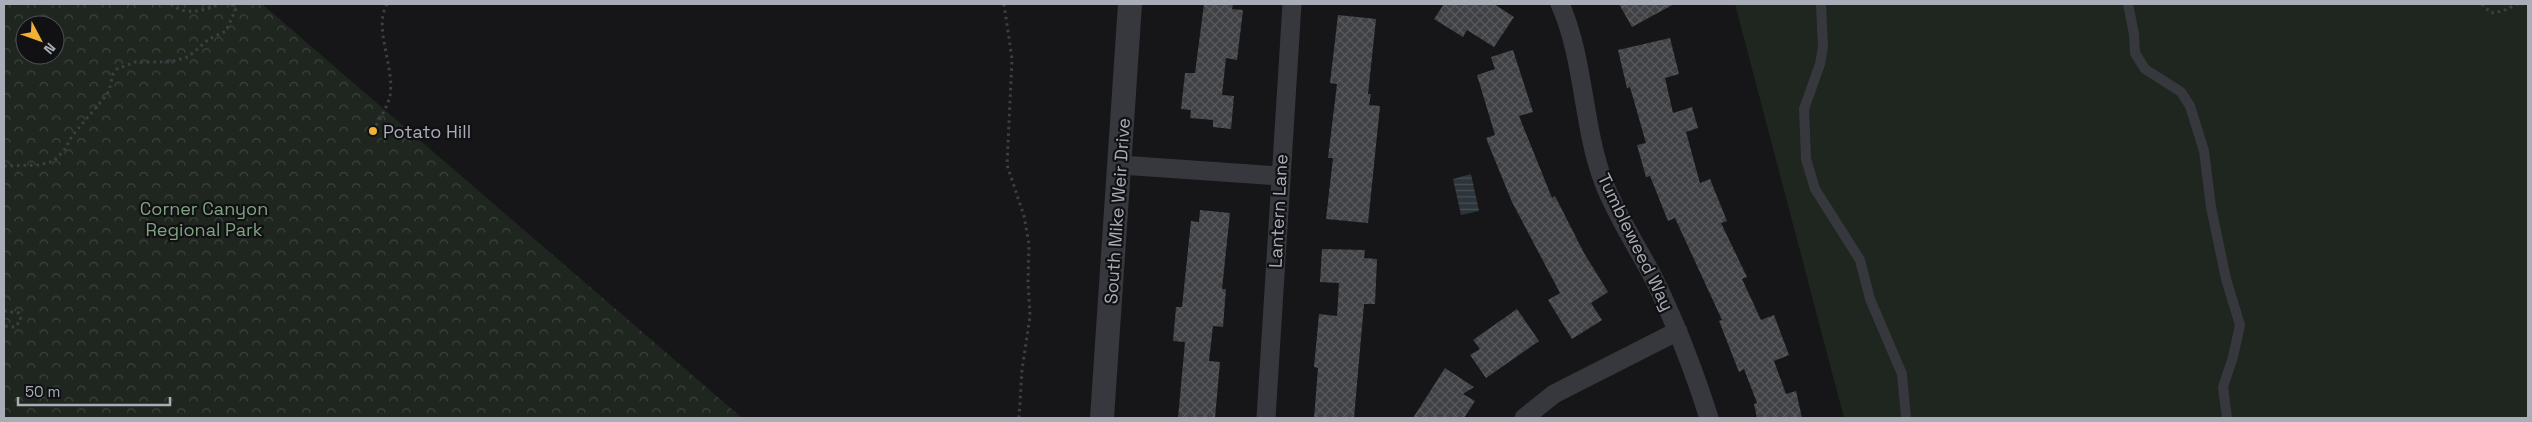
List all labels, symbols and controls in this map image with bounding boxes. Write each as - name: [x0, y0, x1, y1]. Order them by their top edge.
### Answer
- north arrow: [15, 15, 65, 65]
- text: N: [40, 39, 60, 58]
- street label: South Mike Weir Drive: [1099, 117, 1135, 305]
- place label: Potato Hill: [383, 120, 471, 143]
- marker: Potato Hill: [367, 125, 379, 137]
- street label: Lantern Lane: [1264, 154, 1292, 268]
- street label: Tumbleweed Way: [1593, 169, 1679, 315]
- park label: Corner Canyon Regional Park: [140, 197, 268, 241]
- scale bar: [18, 374, 170, 406]
- text: 50 m: [25, 382, 60, 401]

